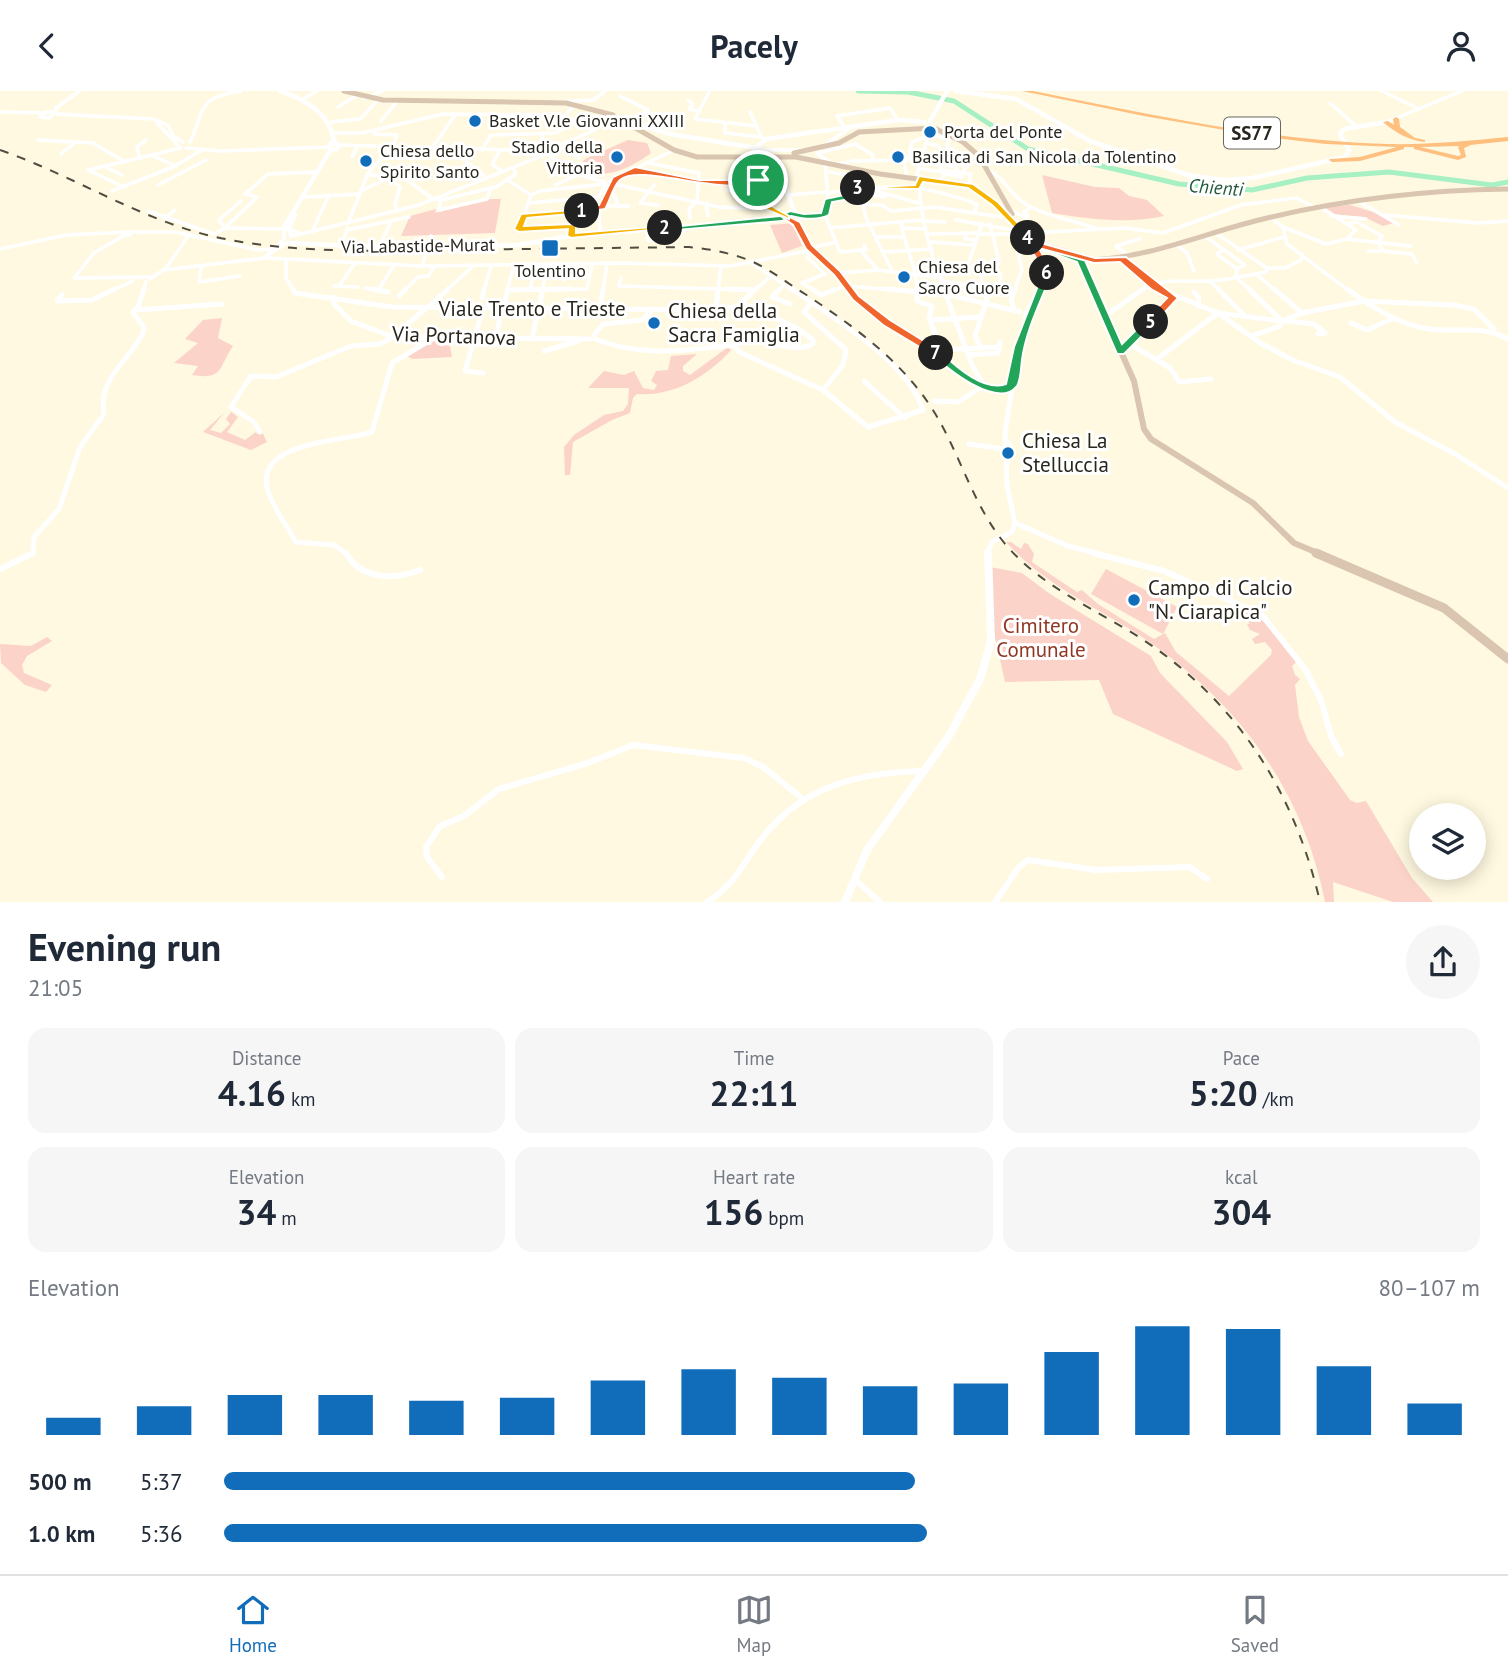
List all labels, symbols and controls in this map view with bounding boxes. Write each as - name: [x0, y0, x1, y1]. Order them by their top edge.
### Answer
- text: Pacely: [710, 25, 798, 67]
- icon: back: [28, 27, 66, 65]
- icon: person: [1442, 27, 1480, 65]
- place label: Basket V.le Giovanni XXIII: [489, 109, 685, 132]
- marker: Basket V.le Giovanni XXIII: [467, 113, 483, 129]
- road number: SS77: [1224, 117, 1280, 149]
- place label: Porta del Ponte: [944, 120, 1062, 143]
- marker: Porta del Ponte: [922, 124, 938, 140]
- place label: Stadio della Vittoria: [511, 135, 603, 179]
- place label: Chiesa dello Spirito Santo: [380, 139, 479, 183]
- place label: Basilica di San Nicola da Tolentino: [912, 145, 1176, 168]
- marker: Stadio della Vittoria: [609, 149, 625, 165]
- marker: Basilica di San Nicola da Tolentino: [890, 149, 906, 165]
- pin: [728, 150, 788, 210]
- marker: Chiesa dello Spirito Santo: [358, 153, 374, 169]
- icon: arrive: [739, 161, 777, 199]
- pin: 3: [840, 171, 876, 205]
- water label: Chienti: [1188, 173, 1245, 201]
- text: 3: [852, 175, 863, 199]
- pin: 1: [564, 193, 600, 229]
- text: 1: [576, 198, 587, 222]
- pin: 2: [648, 211, 682, 245]
- text: 2: [659, 215, 670, 239]
- pin: 4: [1010, 221, 1046, 255]
- text: 4: [1022, 225, 1033, 249]
- street label: Via Labastide-Murat: [340, 233, 495, 258]
- marker: Tolentino: [540, 238, 560, 258]
- place label: Chiesa del Sacro Cuore: [918, 255, 1010, 299]
- pin: 6: [1030, 255, 1064, 291]
- place label: Tolentino: [514, 259, 586, 282]
- text: 6: [1041, 260, 1052, 284]
- marker: Chiesa del Sacro Cuore: [896, 269, 912, 285]
- street label: Viale Trento e Trieste: [437, 295, 626, 322]
- place label: Chiesa della Sacra Famiglia: [668, 297, 800, 348]
- pin: 5: [1134, 305, 1168, 339]
- text: 5: [1145, 309, 1156, 333]
- marker: Chiesa della Sacra Famiglia: [646, 315, 662, 331]
- street label: Via Portanova: [391, 320, 517, 351]
- pin: 7: [918, 335, 954, 371]
- text: 7: [930, 340, 941, 364]
- place label: Chiesa La Stelluccia: [1022, 427, 1109, 478]
- marker: Chiesa La Stelluccia: [1000, 445, 1016, 461]
- place label: Campo di Calcio "N. Ciarapica": [1148, 574, 1292, 625]
- marker: Campo di Calcio "N. Ciarapica": [1126, 592, 1142, 608]
- park label: Cimitero Comunale: [996, 612, 1086, 663]
- map controls: [1409, 803, 1486, 880]
- button: layers: [1409, 803, 1486, 880]
- text: Evening run: [28, 922, 221, 971]
- button: share: [1406, 925, 1480, 999]
- text: 21:05: [28, 973, 83, 1002]
- text: Distance: [232, 1046, 301, 1070]
- text: Time: [734, 1046, 774, 1070]
- text: Pace: [1223, 1046, 1260, 1070]
- text: 4.16: [218, 1070, 286, 1116]
- text: 22:11: [710, 1070, 798, 1116]
- text: 5:20: [1189, 1070, 1258, 1116]
- text: km: [286, 1087, 316, 1111]
- text: /km: [1258, 1087, 1294, 1111]
- text: Elevation: [229, 1165, 305, 1189]
- text: Heart rate: [713, 1165, 795, 1189]
- text: kcal: [1225, 1165, 1258, 1189]
- text: 34: [237, 1189, 276, 1235]
- text: 156: [704, 1189, 763, 1235]
- text: 304: [1212, 1189, 1271, 1235]
- text: m: [276, 1206, 297, 1230]
- text: bpm: [763, 1206, 804, 1230]
- text: Elevation: [28, 1273, 120, 1302]
- text: 80–107 m: [1379, 1273, 1480, 1302]
- text: 500 m: [28, 1467, 91, 1496]
- text: 5:37: [140, 1467, 183, 1496]
- text: 1.0 km: [28, 1519, 95, 1548]
- text: 5:36: [140, 1519, 183, 1548]
- tab: Home: [229, 1591, 277, 1657]
- tab: Map: [735, 1591, 773, 1657]
- tab: Saved: [1231, 1591, 1279, 1657]

